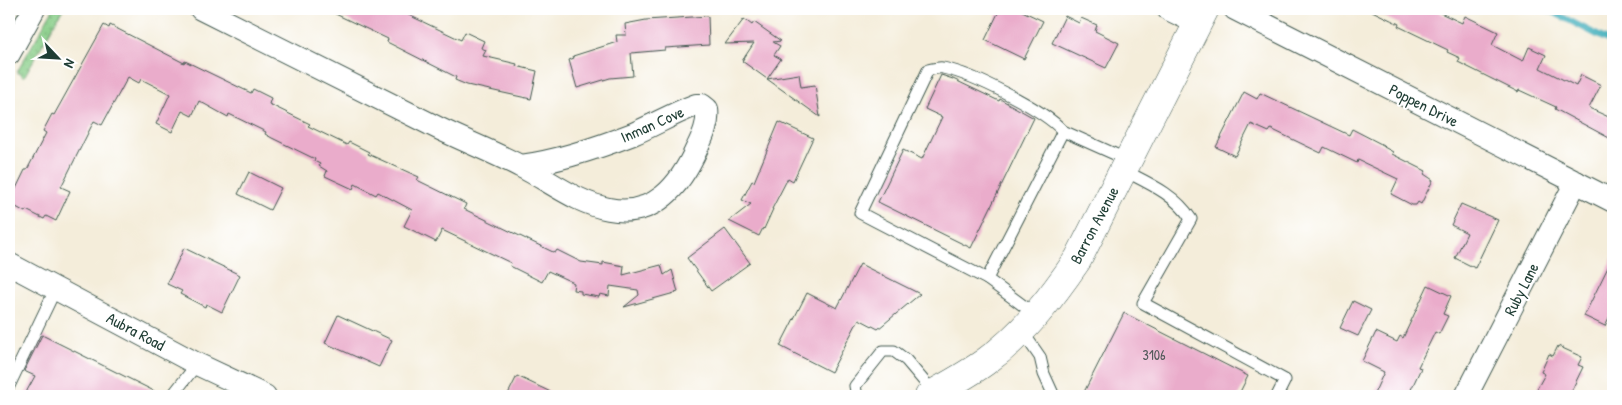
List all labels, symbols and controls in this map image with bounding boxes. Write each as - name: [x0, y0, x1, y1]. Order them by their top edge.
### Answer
- north arrow: [32, 32, 82, 82]
- text: N: [60, 56, 80, 72]
- street label: Poppen Drive: [1385, 78, 1463, 132]
- street label: Inman Cove: [617, 100, 688, 148]
- street label: Barron Avenue: [1064, 182, 1124, 268]
- street label: Ruby Lane: [1498, 258, 1544, 319]
- street label: Aubra Road: [103, 306, 169, 356]
- house number: 3106: [1142, 345, 1166, 364]

